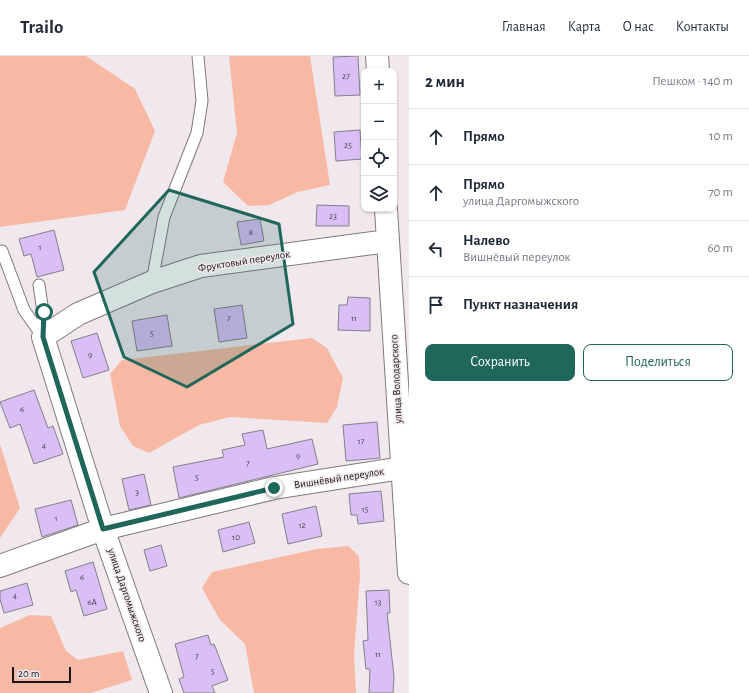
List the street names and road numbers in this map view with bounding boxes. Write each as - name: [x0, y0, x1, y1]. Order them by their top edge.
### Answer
- street label: Фруктовый переулок: [197, 248, 291, 274]
- street label: улица Володарского: [388, 334, 404, 425]
- street label: Вишнёвый переулок: [293, 465, 385, 491]
- street label: улица Даргомыжского: [105, 546, 148, 643]

